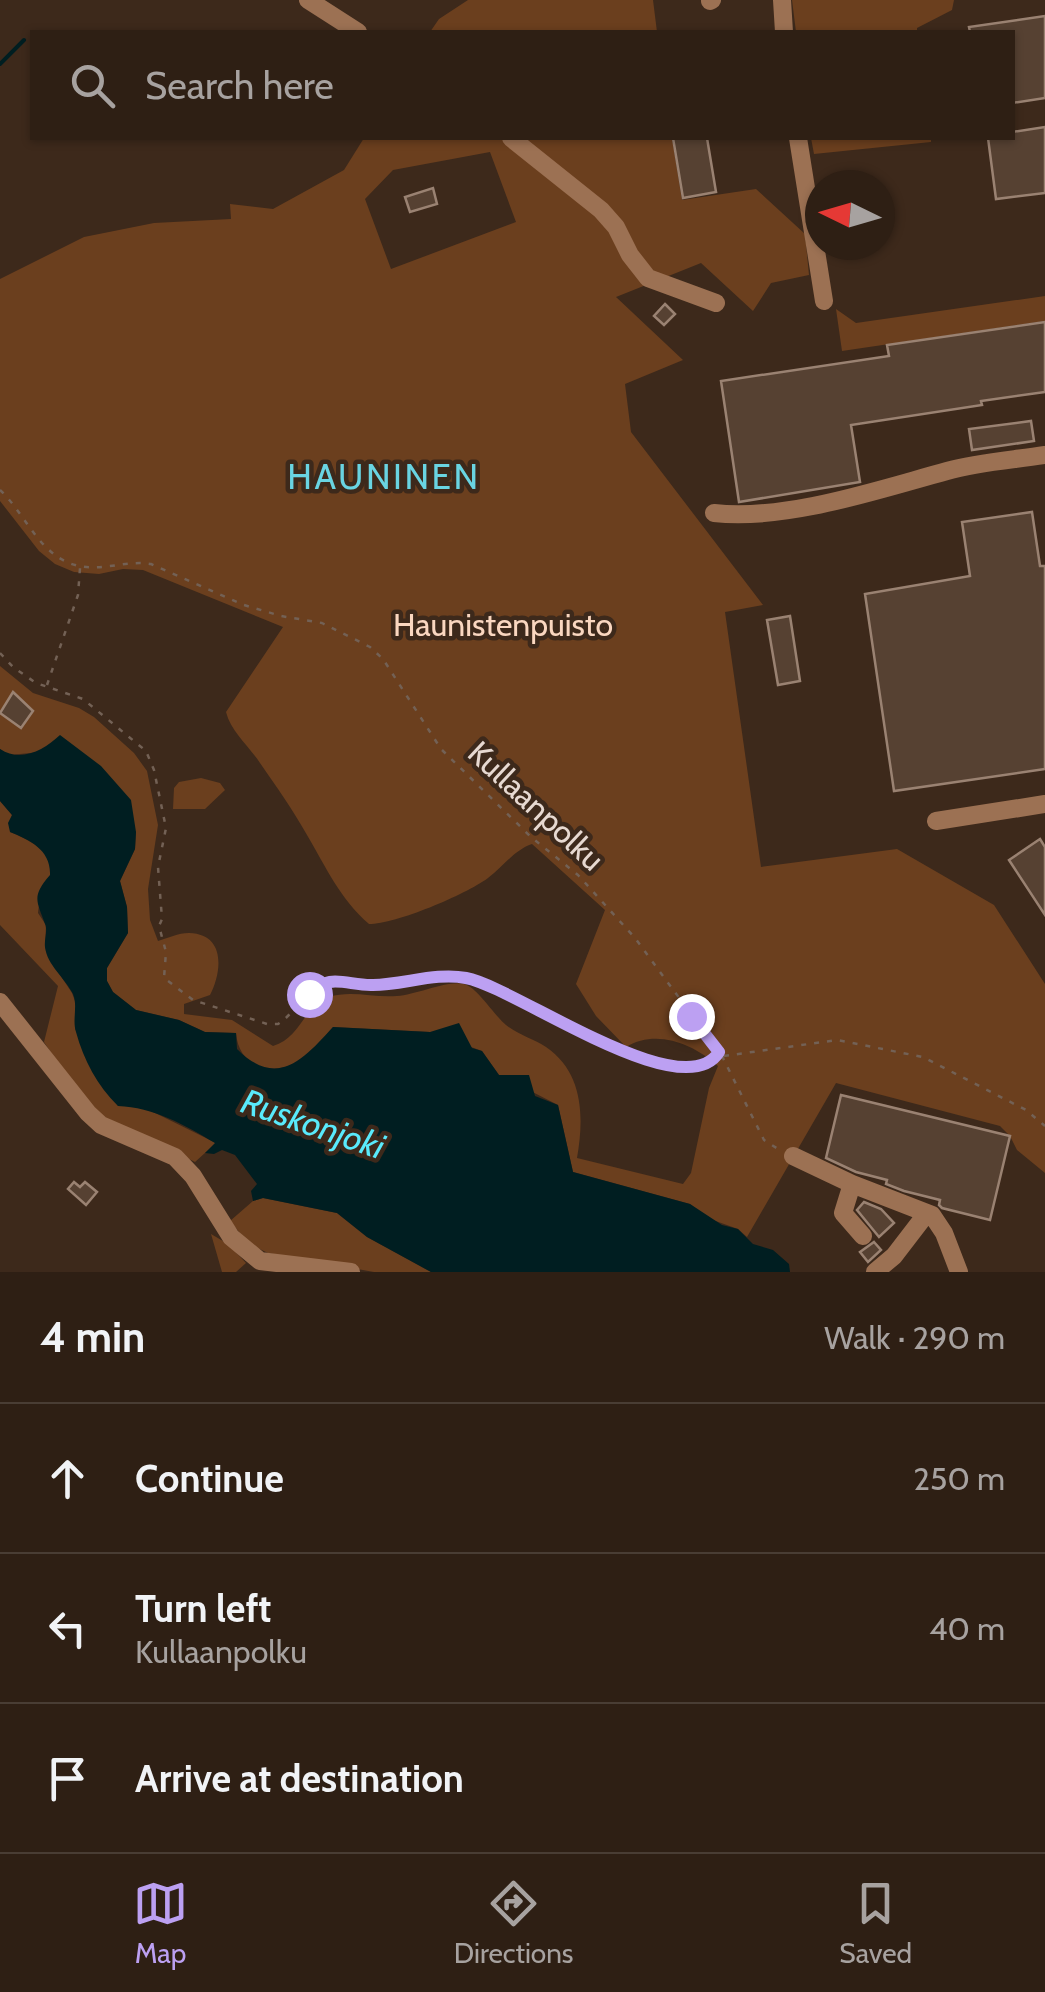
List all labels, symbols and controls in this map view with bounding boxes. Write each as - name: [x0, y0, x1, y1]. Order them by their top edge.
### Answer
- search box: [30, 30, 1015, 140]
- icon: search: [65, 58, 120, 113]
- text: Search here: [145, 62, 334, 109]
- north arrow: [805, 170, 895, 260]
- district label: HAUNINEN: [287, 455, 481, 498]
- park label: Haunistenpuisto: [393, 605, 613, 644]
- street label: Kullaanpolku: [460, 733, 613, 879]
- route start: [287, 972, 333, 1018]
- route end: [669, 994, 715, 1040]
- water label: Ruskonjoki: [236, 1079, 391, 1168]
- text: 4 min: [40, 1311, 145, 1363]
- text: Walk · 290 m: [824, 1318, 1005, 1357]
- icon: ahead: [40, 1451, 95, 1506]
- text: Continue: [135, 1455, 284, 1502]
- text: 250 m: [913, 1459, 1005, 1498]
- text: Turn left: [135, 1585, 271, 1632]
- icon: left: [40, 1601, 95, 1656]
- text: 40 m: [929, 1609, 1005, 1648]
- text: Kullaanpolku: [135, 1632, 307, 1671]
- icon: arrive: [40, 1751, 95, 1806]
- text: Arrive at destination: [135, 1755, 464, 1802]
- tab: Map: [133, 1876, 188, 1970]
- tab: Directions: [454, 1876, 573, 1970]
- tab: Saved: [839, 1876, 912, 1970]

